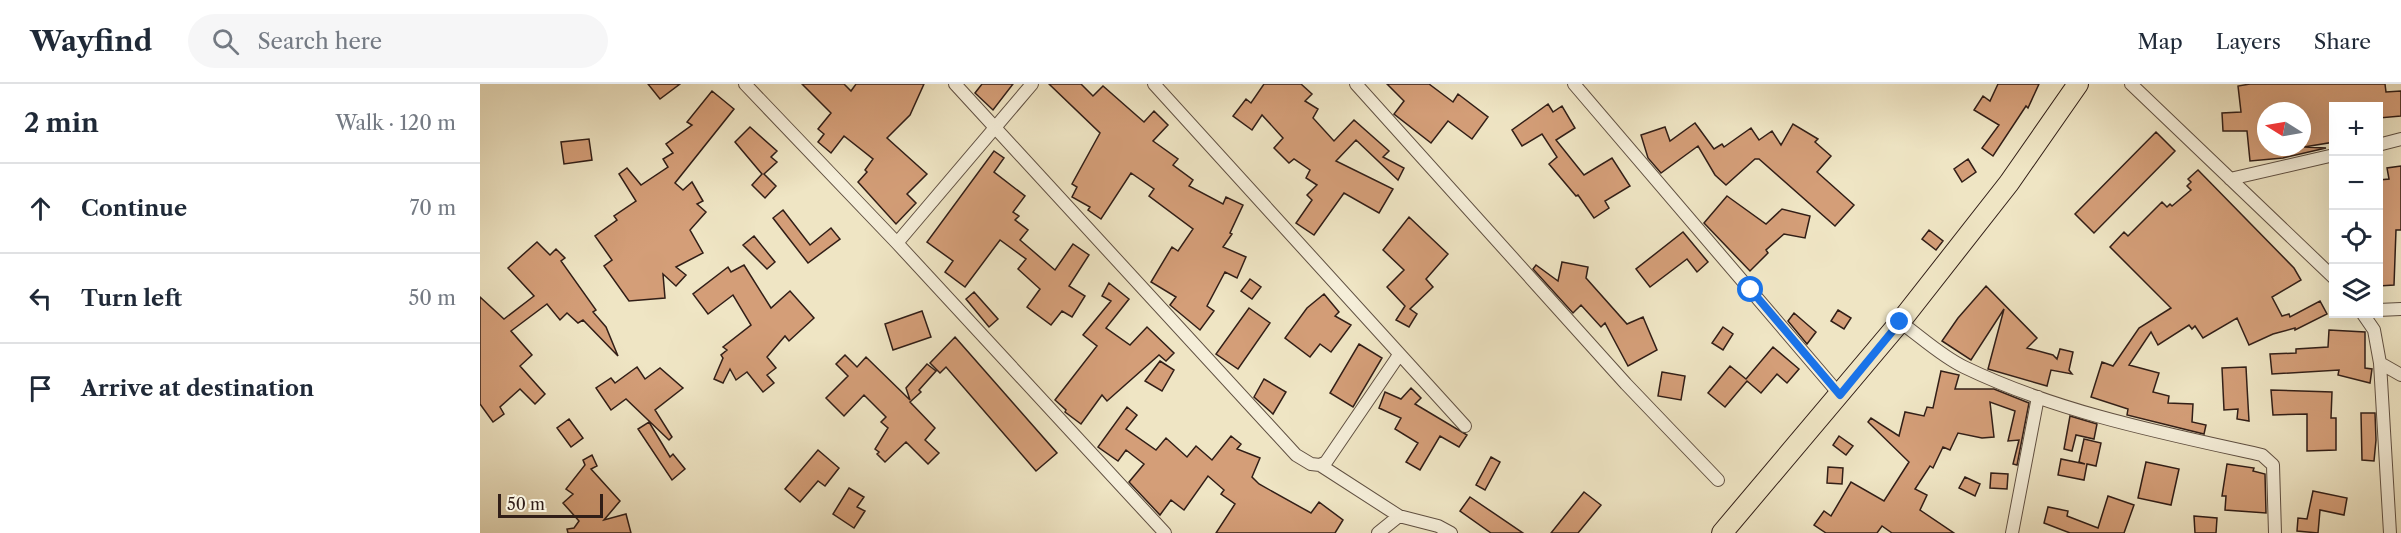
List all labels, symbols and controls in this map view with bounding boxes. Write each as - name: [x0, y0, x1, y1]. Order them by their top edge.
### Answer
- search box: [188, 14, 608, 68]
- text: Wayfind: [30, 24, 152, 58]
- icon: search: [209, 25, 242, 58]
- text: Search here: [257, 28, 382, 55]
- text: Map: [2138, 29, 2183, 54]
- text: Layers: [2216, 29, 2281, 54]
- text: Share: [2314, 29, 2371, 54]
- north arrow: [2257, 102, 2311, 156]
- map controls: [2329, 102, 2383, 318]
- button: +: [2329, 102, 2383, 156]
- text: 2 min: [24, 107, 99, 139]
- text: Walk · 120 m: [335, 111, 456, 135]
- button: −: [2329, 156, 2383, 210]
- icon: ahead: [24, 192, 57, 225]
- text: Continue: [81, 195, 187, 222]
- text: 70 m: [410, 196, 456, 220]
- button: locate: [2329, 210, 2383, 264]
- button: layers: [2329, 264, 2383, 318]
- route start: [1737, 276, 1763, 302]
- icon: left: [24, 282, 57, 315]
- text: Turn left: [81, 285, 182, 312]
- text: 50 m: [409, 286, 456, 310]
- route end: [1886, 308, 1912, 334]
- icon: arrive: [24, 372, 57, 405]
- text: Arrive at destination: [81, 375, 314, 402]
- scale bar: [498, 491, 603, 518]
- text: 50 m: [507, 494, 545, 514]

